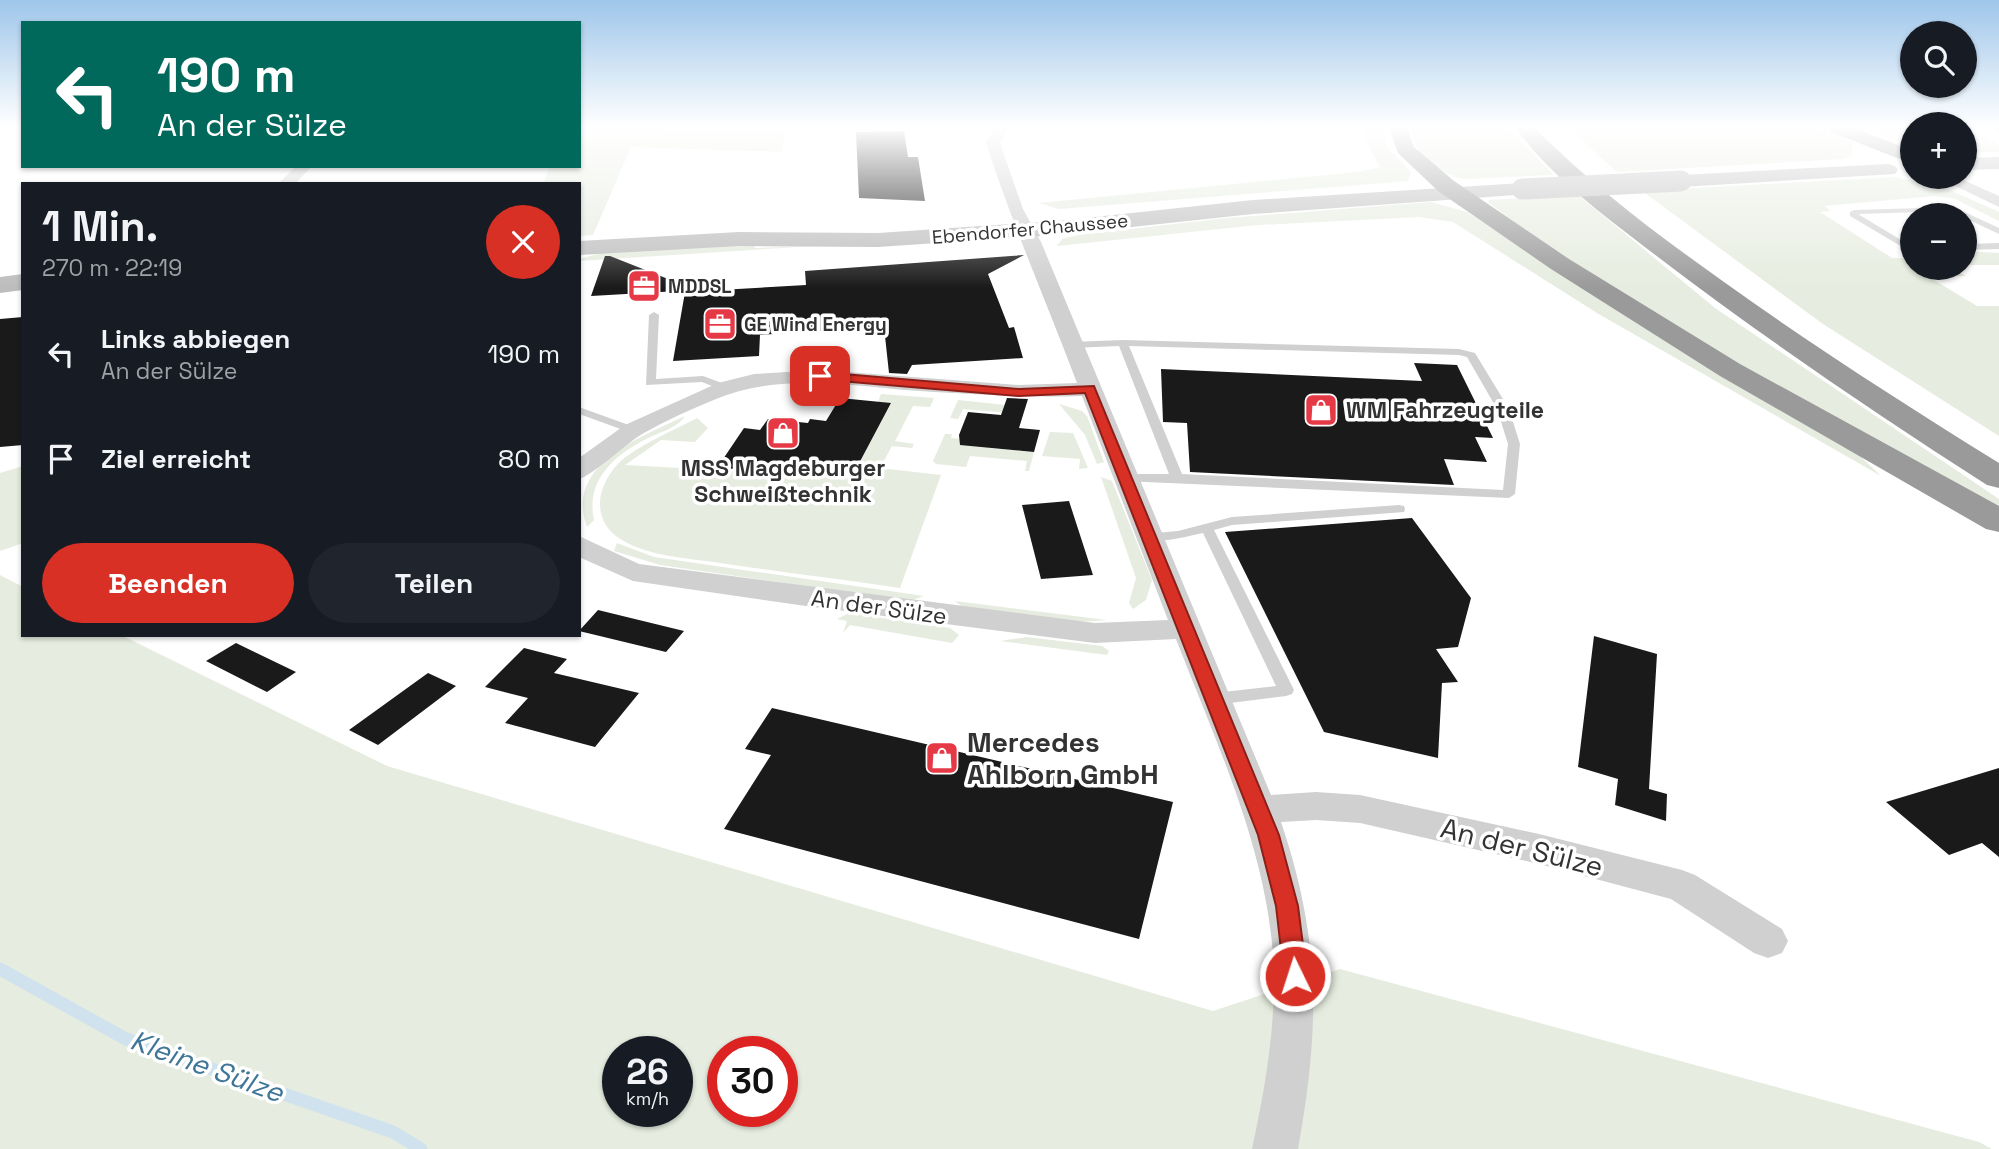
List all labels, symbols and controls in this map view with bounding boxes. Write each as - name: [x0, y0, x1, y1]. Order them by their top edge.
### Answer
- map controls: [1900, 21, 1977, 280]
- button: search: [1900, 21, 1977, 98]
- text: 190 m: [157, 44, 295, 106]
- icon: left: [42, 49, 133, 140]
- text: An der Sülze: [157, 105, 347, 145]
- button: +: [1900, 112, 1977, 189]
- text: 1 Min.: [42, 200, 158, 253]
- button: −: [1900, 203, 1977, 280]
- button: close: [486, 205, 560, 279]
- street label: Ebendorfer Chaussee: [931, 208, 1129, 250]
- text: 270 m · 22:19: [42, 253, 182, 283]
- office icon: MDDSL: [625, 267, 663, 305]
- place label: MDDSL: [668, 274, 731, 299]
- office icon: GE Wind Energy: [701, 305, 739, 343]
- place label: GE Wind Energy: [744, 312, 887, 337]
- text: Links abbiegen: [101, 322, 290, 356]
- icon: left: [42, 335, 80, 373]
- text: 190 m: [488, 337, 560, 371]
- pin: [790, 346, 850, 406]
- text: An der Sülze: [101, 356, 237, 386]
- icon: arrive: [801, 357, 839, 395]
- shop icon: WM Fahrzeugteile: [1302, 391, 1340, 429]
- place label: WM Fahrzeugteile: [1346, 395, 1544, 425]
- shop icon: MSS Magdeburger Schweißtechnik: [764, 414, 802, 452]
- icon: arrive: [42, 440, 80, 478]
- text: Ziel erreicht: [101, 442, 251, 476]
- text: 80 m: [498, 442, 560, 476]
- place label: MSS Magdeburger Schweißtechnik: [681, 453, 885, 509]
- button: Beenden: [42, 543, 294, 623]
- button: Teilen: [308, 543, 560, 623]
- street label: An der Sülze: [809, 583, 949, 631]
- place label: Mercedes Ahlborn GmbH: [967, 724, 1159, 792]
- shop icon: Mercedes Ahlborn GmbH: [923, 739, 961, 777]
- street label: An der Sülze: [1437, 809, 1607, 885]
- position arrow: [1258, 939, 1332, 1013]
- water label: Kleine Sülze: [126, 1022, 290, 1111]
- speed limit sign: 30: [707, 1036, 798, 1127]
- text: 26: [626, 1050, 669, 1094]
- text: km/h: [626, 1087, 669, 1110]

